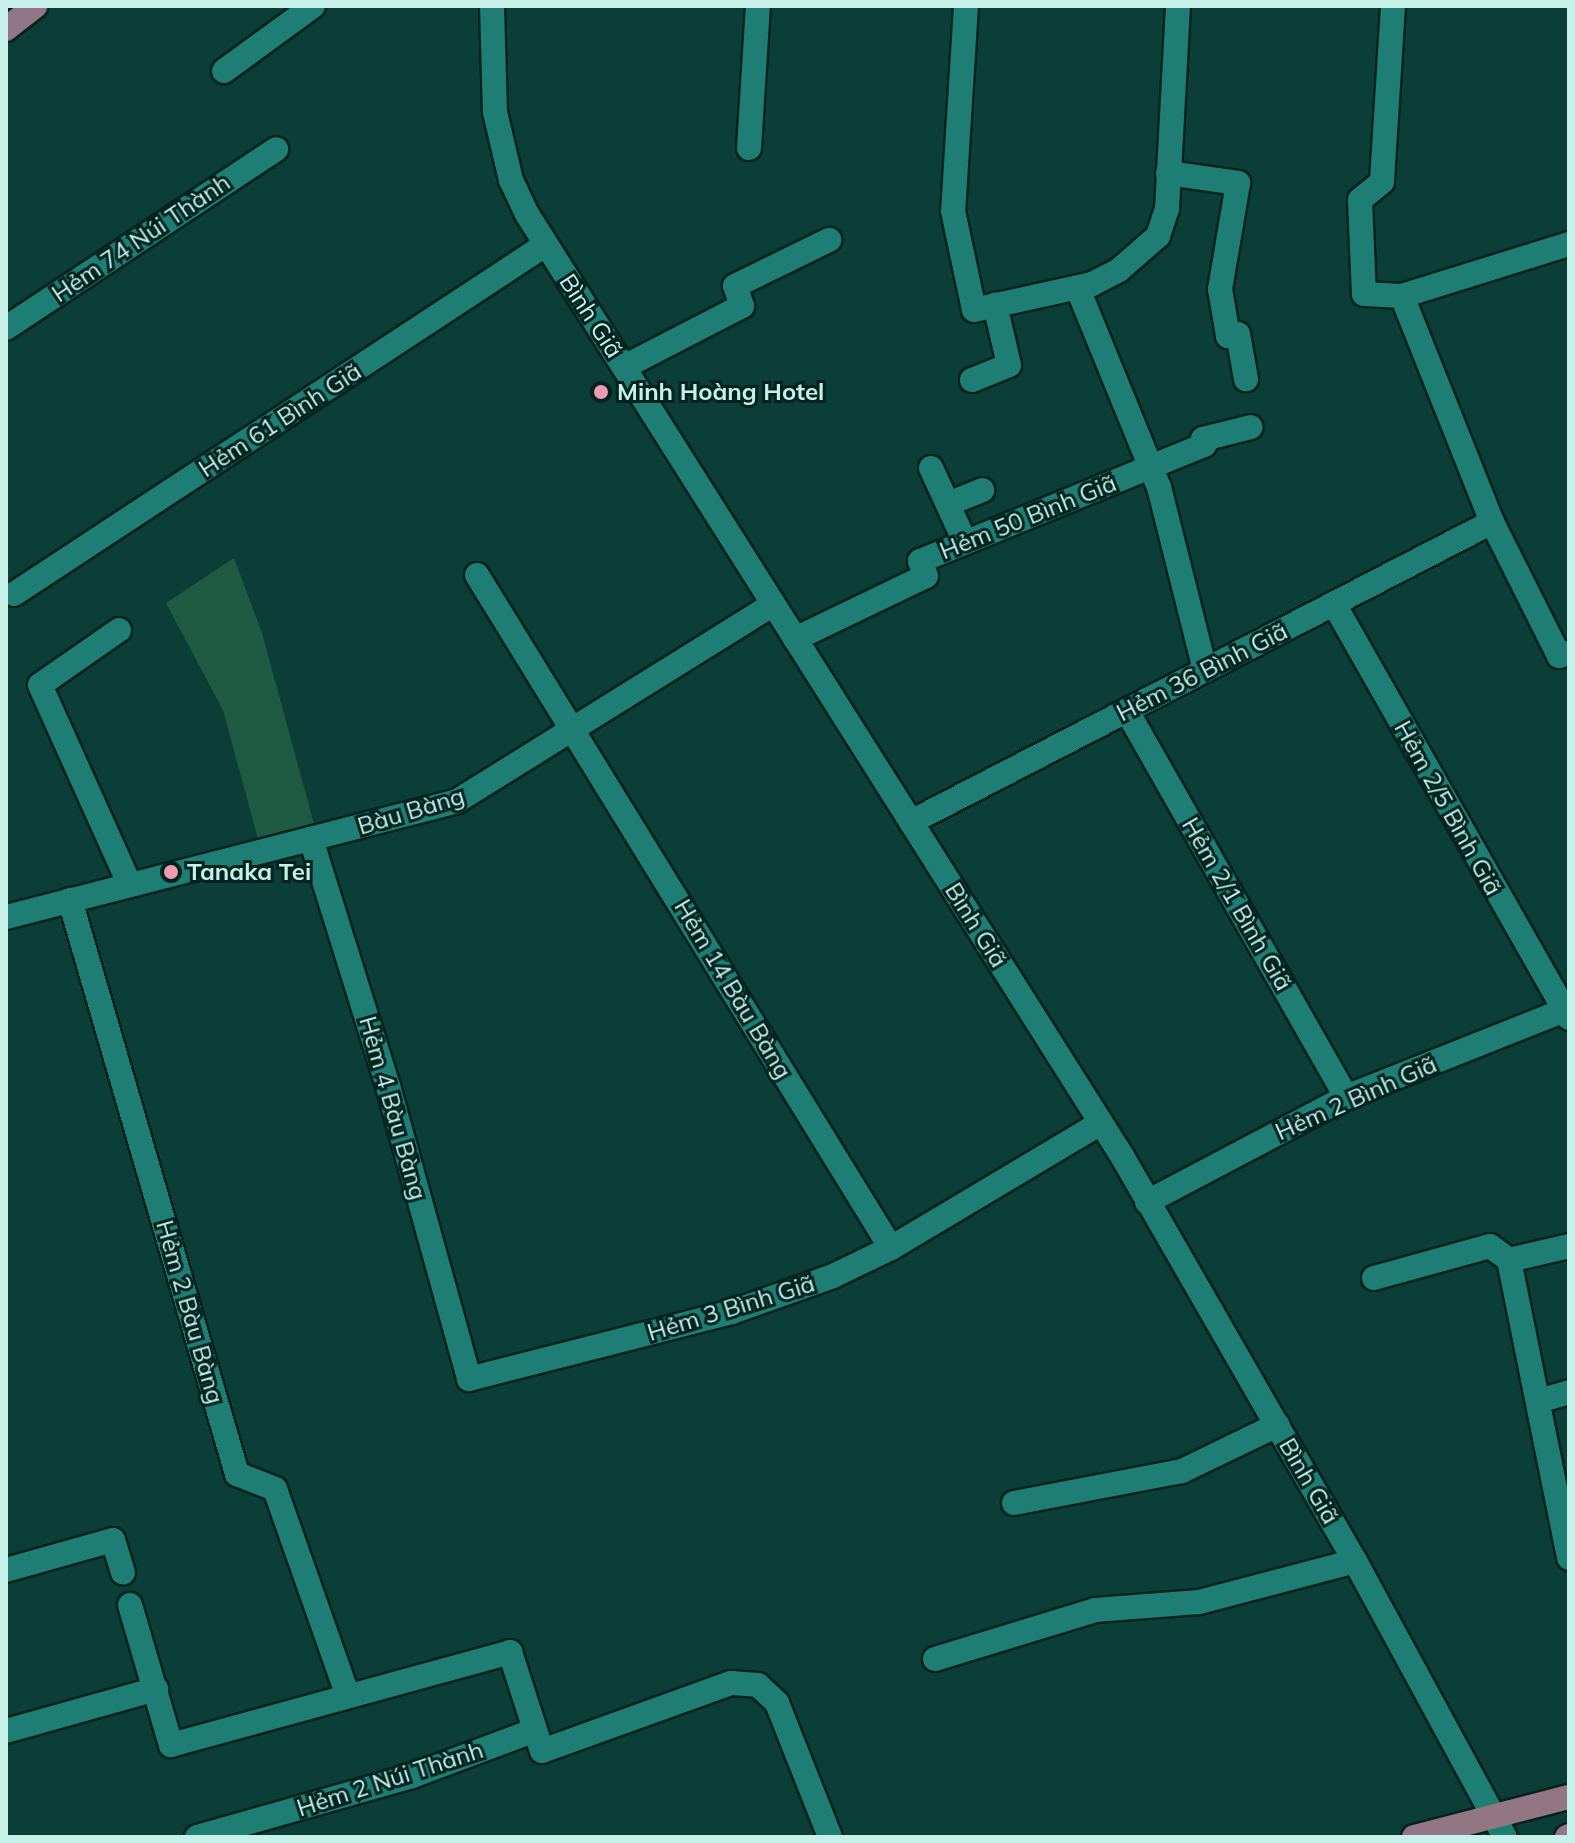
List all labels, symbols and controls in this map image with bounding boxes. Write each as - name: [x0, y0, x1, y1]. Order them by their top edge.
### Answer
- street label: Hẻm 74 Núi Thành: [46, 168, 236, 308]
- street label: Bình Giã: [553, 269, 629, 363]
- street label: Hẻm 61 Bình Giã: [193, 357, 367, 483]
- place label: Minh Hoàng Hotel: [617, 378, 824, 406]
- marker: Minh Hoàng Hotel: [592, 383, 610, 401]
- street label: Hẻm 50 Bình Giã: [935, 468, 1121, 566]
- street label: Hẻm 36 Bình Giã: [1112, 617, 1292, 727]
- street label: Hẻm 2/5 Bình Giã: [1388, 716, 1508, 900]
- street label: Bàu Bàng: [354, 781, 468, 841]
- street label: Hẻm 2/1 Bình Giã: [1176, 812, 1298, 996]
- place label: Tanaka Tei: [187, 858, 311, 886]
- marker: Tanaka Tei: [162, 863, 180, 881]
- street label: Bình Giã: [939, 877, 1013, 973]
- street label: Hẻm 14 Bàu Bàng: [668, 894, 798, 1084]
- street label: Hẻm 4 Bàu Bàng: [353, 1013, 433, 1203]
- street label: Hẻm 2 Bình Giã: [1271, 1050, 1441, 1146]
- street label: Hẻm 2 Bàu Bàng: [150, 1217, 230, 1407]
- street label: Hẻm 3 Bình Giã: [644, 1269, 818, 1347]
- street label: Bình Giã: [1273, 1433, 1345, 1529]
- street label: Hẻm 2 Núi Thành: [293, 1735, 487, 1823]

